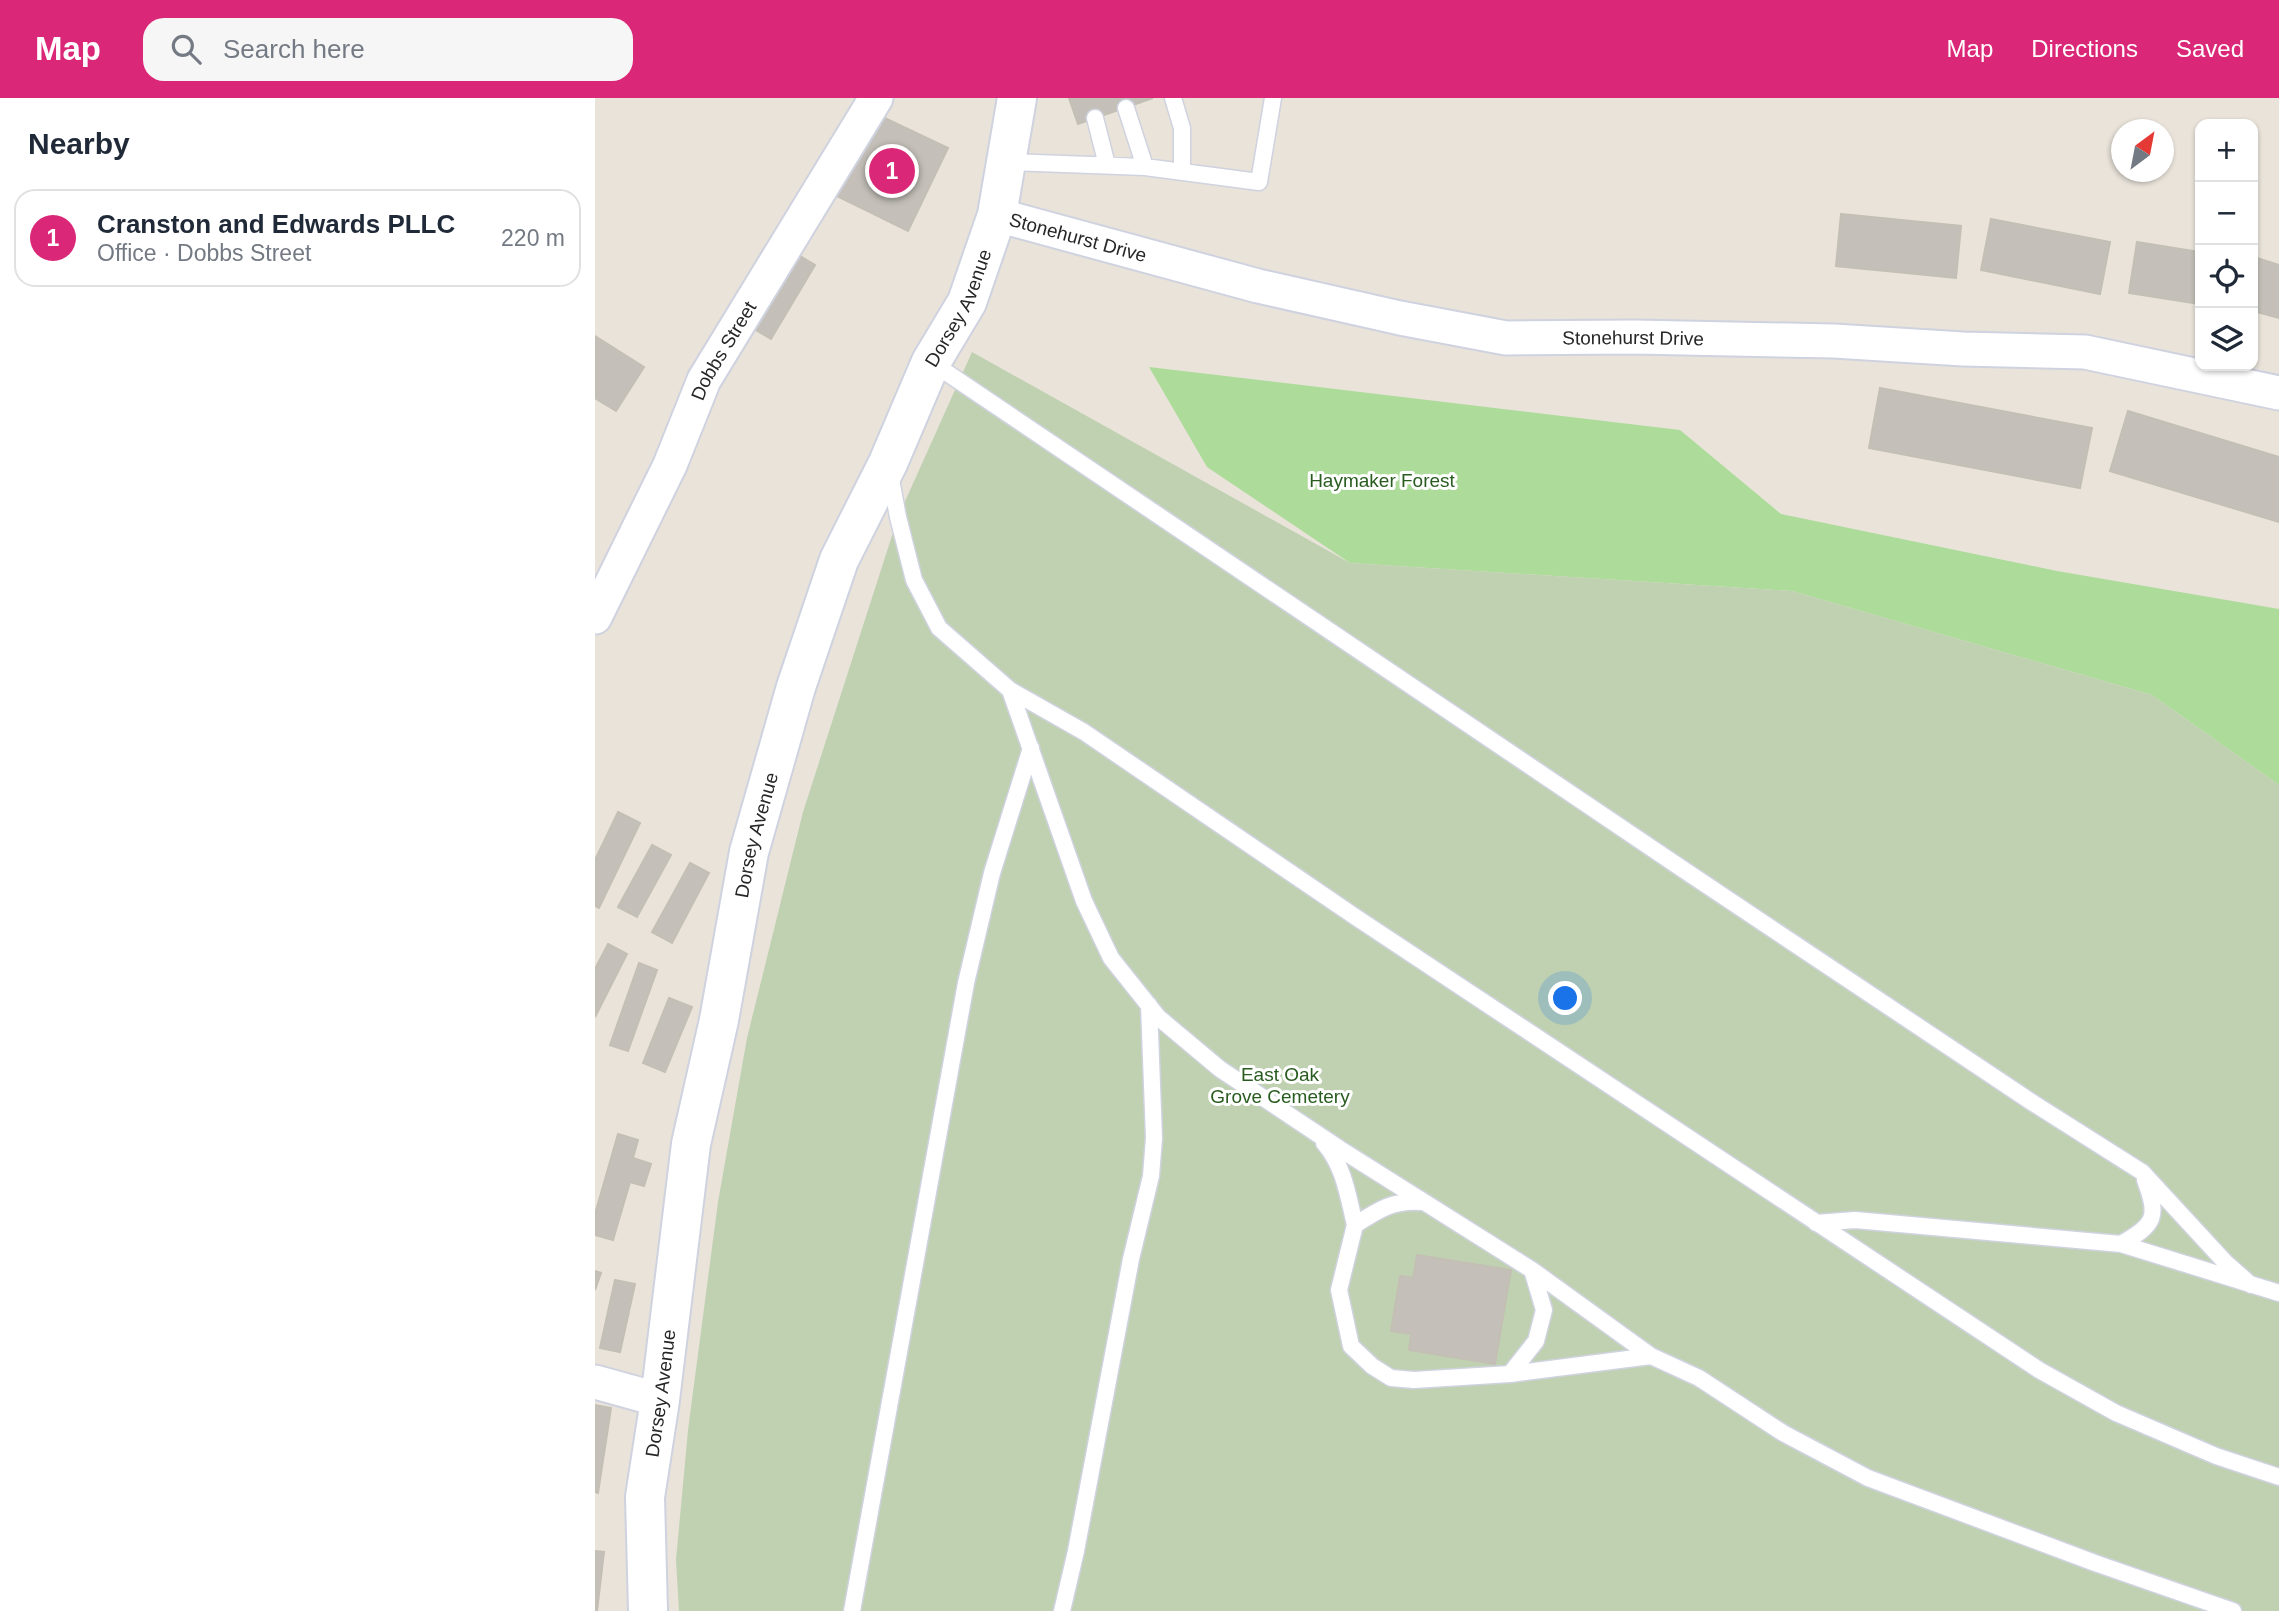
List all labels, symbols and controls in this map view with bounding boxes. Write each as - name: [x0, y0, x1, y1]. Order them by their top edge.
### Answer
- search box: [143, 18, 633, 81]
- text: Map: [35, 30, 101, 67]
- icon: search: [167, 30, 205, 68]
- text: Search here: [223, 34, 365, 64]
- text: Map: [1947, 35, 1993, 62]
- text: Directions: [2031, 35, 2138, 62]
- text: Saved: [2176, 35, 2244, 62]
- north arrow: [2111, 119, 2174, 182]
- map controls: [2195, 119, 2258, 371]
- button: +: [2195, 119, 2258, 182]
- text: Nearby: [28, 127, 130, 160]
- pin: 1: [869, 145, 915, 197]
- button: −: [2195, 182, 2258, 245]
- street label: Stonehurst Drive: [1007, 208, 1149, 266]
- text: Cranston and Edwards PLLC: [97, 209, 455, 239]
- text: 1: [47, 225, 59, 251]
- text: 220 m: [501, 225, 565, 251]
- text: Office · Dobbs Street: [97, 240, 311, 266]
- button: locate: [2195, 245, 2258, 308]
- street label: Dorsey Avenue: [920, 246, 995, 370]
- street label: Dobbs Street: [687, 297, 760, 403]
- button: layers: [2195, 308, 2258, 371]
- street label: Stonehurst Drive: [1562, 326, 1704, 349]
- park label: Haymaker Forest: [1309, 470, 1456, 491]
- street label: Dorsey Avenue: [731, 770, 782, 899]
- your location: [1548, 981, 1582, 1015]
- park label: East Oak Grove Cemetery: [1210, 1064, 1350, 1107]
- street label: Dorsey Avenue: [641, 1328, 679, 1458]

